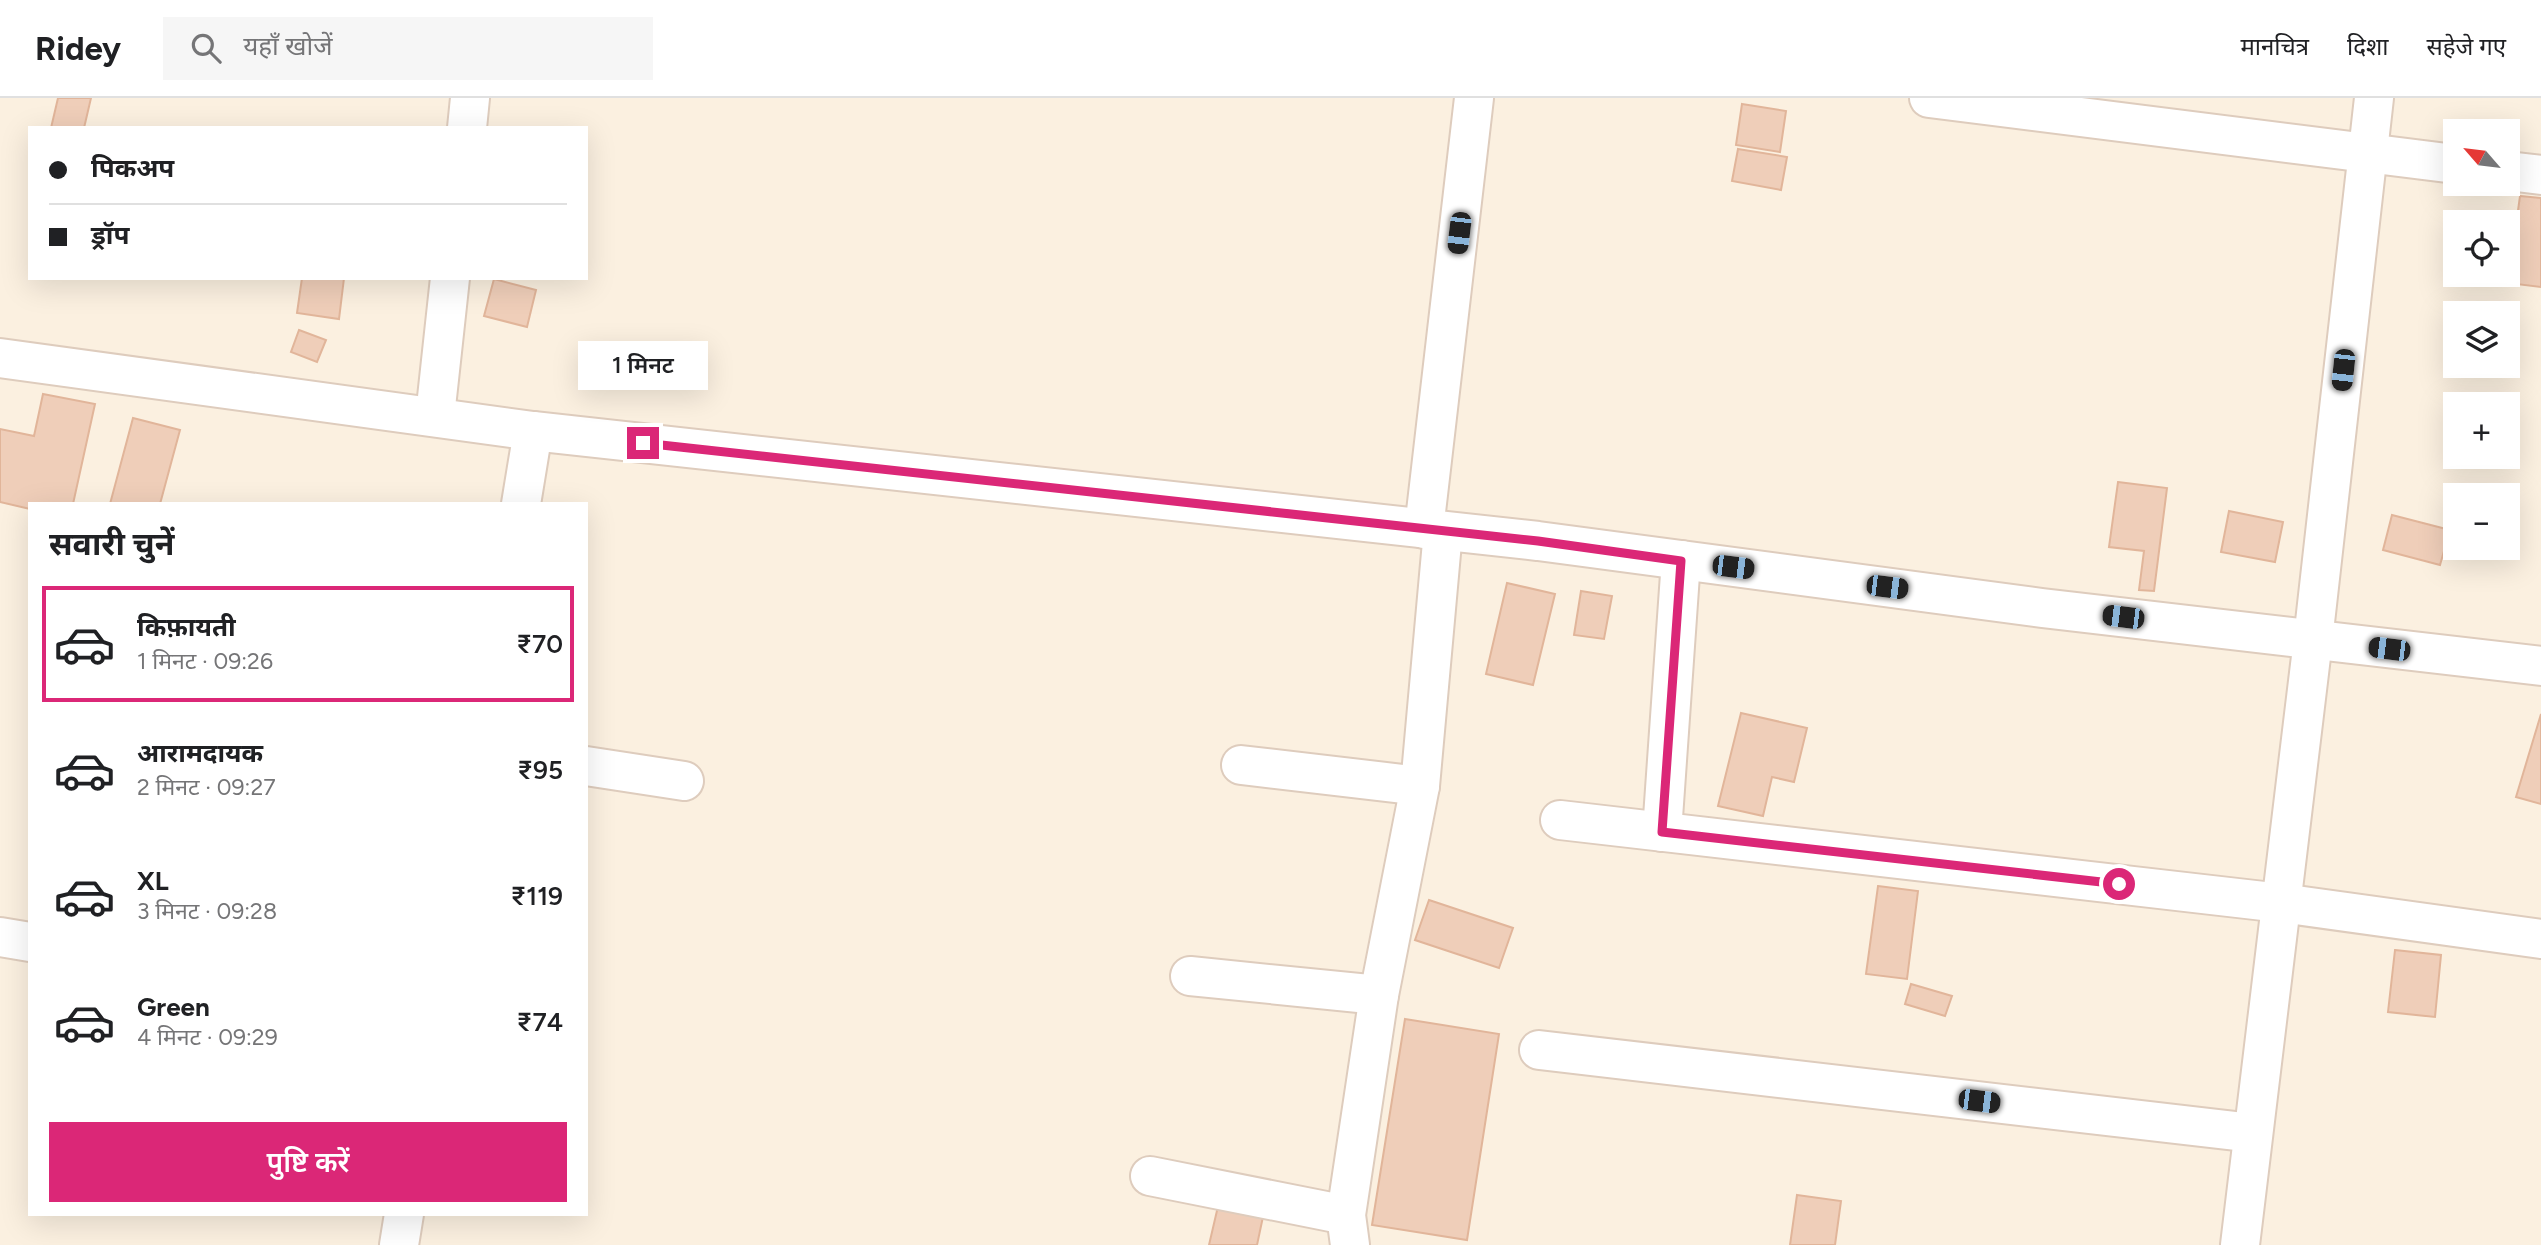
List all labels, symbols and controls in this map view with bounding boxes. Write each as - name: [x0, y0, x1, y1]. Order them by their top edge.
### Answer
- search box: [163, 17, 653, 80]
- text: Ridey: [35, 29, 121, 68]
- icon: search: [187, 29, 225, 67]
- text: यहाँ खोजें: [243, 30, 332, 62]
- text: मानचित्र: [2240, 32, 2309, 61]
- text: दिशा: [2347, 32, 2389, 61]
- text: सहेजे गए: [2427, 32, 2506, 61]
- north arrow: [2443, 119, 2520, 196]
- map controls: [2443, 119, 2520, 560]
- text: पिकअप: [91, 152, 174, 184]
- button: locate: [2443, 210, 2520, 287]
- car: [1447, 211, 1472, 255]
- text: ड्रॉप: [91, 219, 129, 251]
- button: layers: [2443, 301, 2520, 378]
- callout: 1 मिनट: [578, 342, 708, 390]
- car: [2331, 348, 2356, 392]
- text: 1 मिनट: [612, 351, 674, 379]
- button: +: [2443, 392, 2520, 469]
- route end: [627, 427, 659, 459]
- button: −: [2443, 483, 2520, 560]
- text: सवारी चुनें: [49, 525, 174, 563]
- car: [1711, 554, 1756, 580]
- car: [1865, 574, 1910, 600]
- car: [2101, 604, 2146, 630]
- text: किफ़ायती: [137, 611, 236, 643]
- icon: car: [53, 613, 116, 676]
- text: ₹70: [516, 628, 563, 660]
- car: [2367, 636, 2412, 662]
- text: 1 मिनट · 09:26: [137, 647, 273, 675]
- text: आरामदायक: [137, 737, 263, 769]
- icon: car: [53, 739, 116, 802]
- text: ₹95: [517, 754, 563, 786]
- text: 2 मिनट · 09:27: [137, 773, 276, 801]
- icon: car: [53, 865, 116, 928]
- text: XL: [137, 865, 169, 897]
- route start: [2103, 868, 2135, 900]
- text: ₹119: [510, 880, 563, 912]
- text: 3 मिनट · 09:28: [137, 897, 277, 925]
- icon: car: [53, 991, 116, 1054]
- text: Green: [137, 991, 210, 1023]
- text: ₹74: [517, 1006, 563, 1038]
- text: 4 मिनट · 09:29: [137, 1023, 278, 1051]
- car: [1957, 1088, 2002, 1114]
- button: पुष्टि करें: [49, 1122, 567, 1202]

